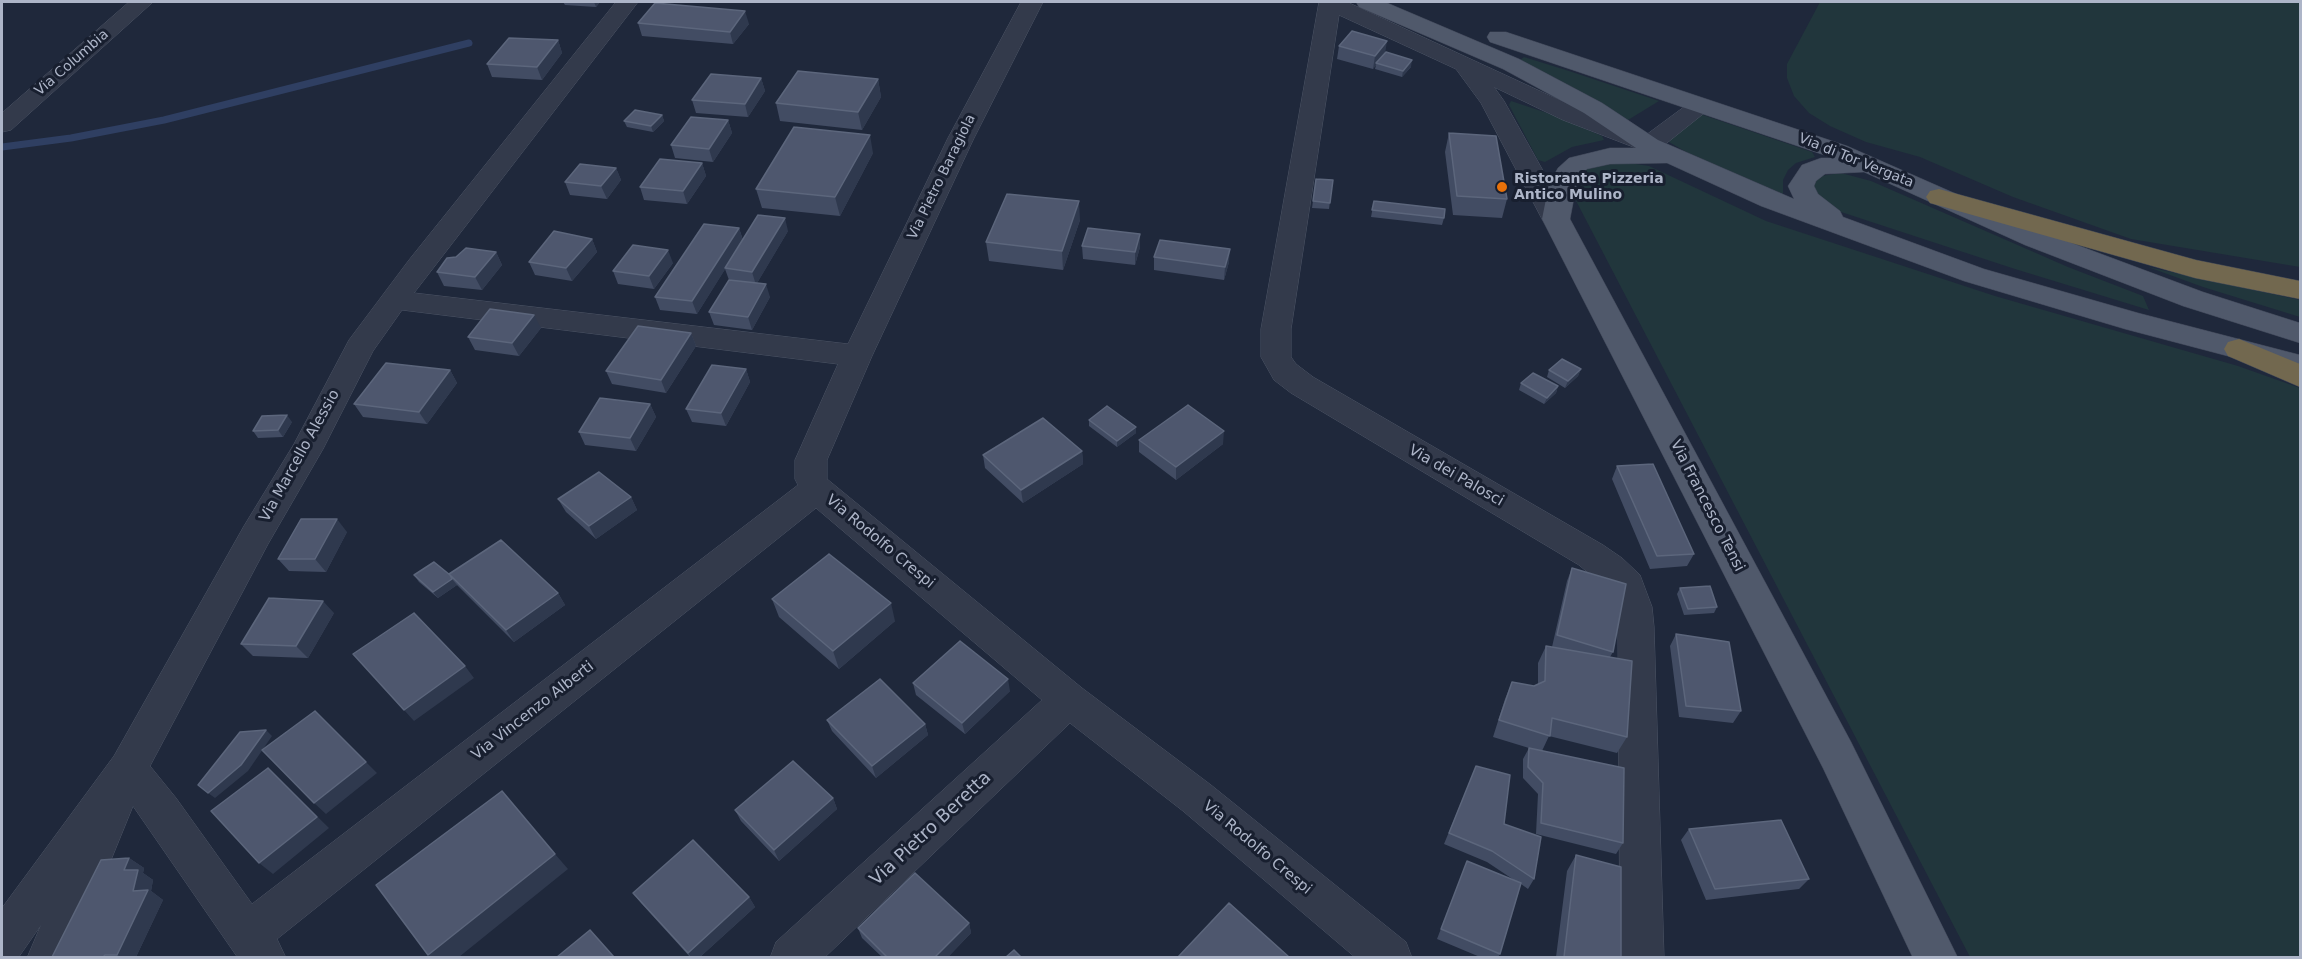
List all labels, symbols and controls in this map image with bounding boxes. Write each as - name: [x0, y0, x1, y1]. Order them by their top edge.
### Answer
- street label: Via Columbia: [32, 26, 112, 100]
- street label: Via Pietro Baragiola: [904, 112, 980, 242]
- street label: Via di Tor Vergata: [1796, 130, 1916, 192]
- place label: Ristorante Pizzeria Antico Mulino: [1514, 171, 1664, 204]
- marker: Ristorante Pizzeria Antico Mulino: [1495, 180, 1509, 194]
- street label: Via Marcello Alessio: [256, 387, 344, 525]
- street label: Via Francesco Tensi: [1666, 437, 1748, 575]
- street label: Via dei Palosci: [1405, 441, 1507, 511]
- street label: Via Rodolfo Crespi: [822, 491, 938, 593]
- street label: Via Vincenzo Alberti: [468, 658, 598, 764]
- street label: Via Pietro Beretta: [866, 767, 996, 891]
- street label: Via Rodolfo Crespi: [1199, 797, 1315, 899]

